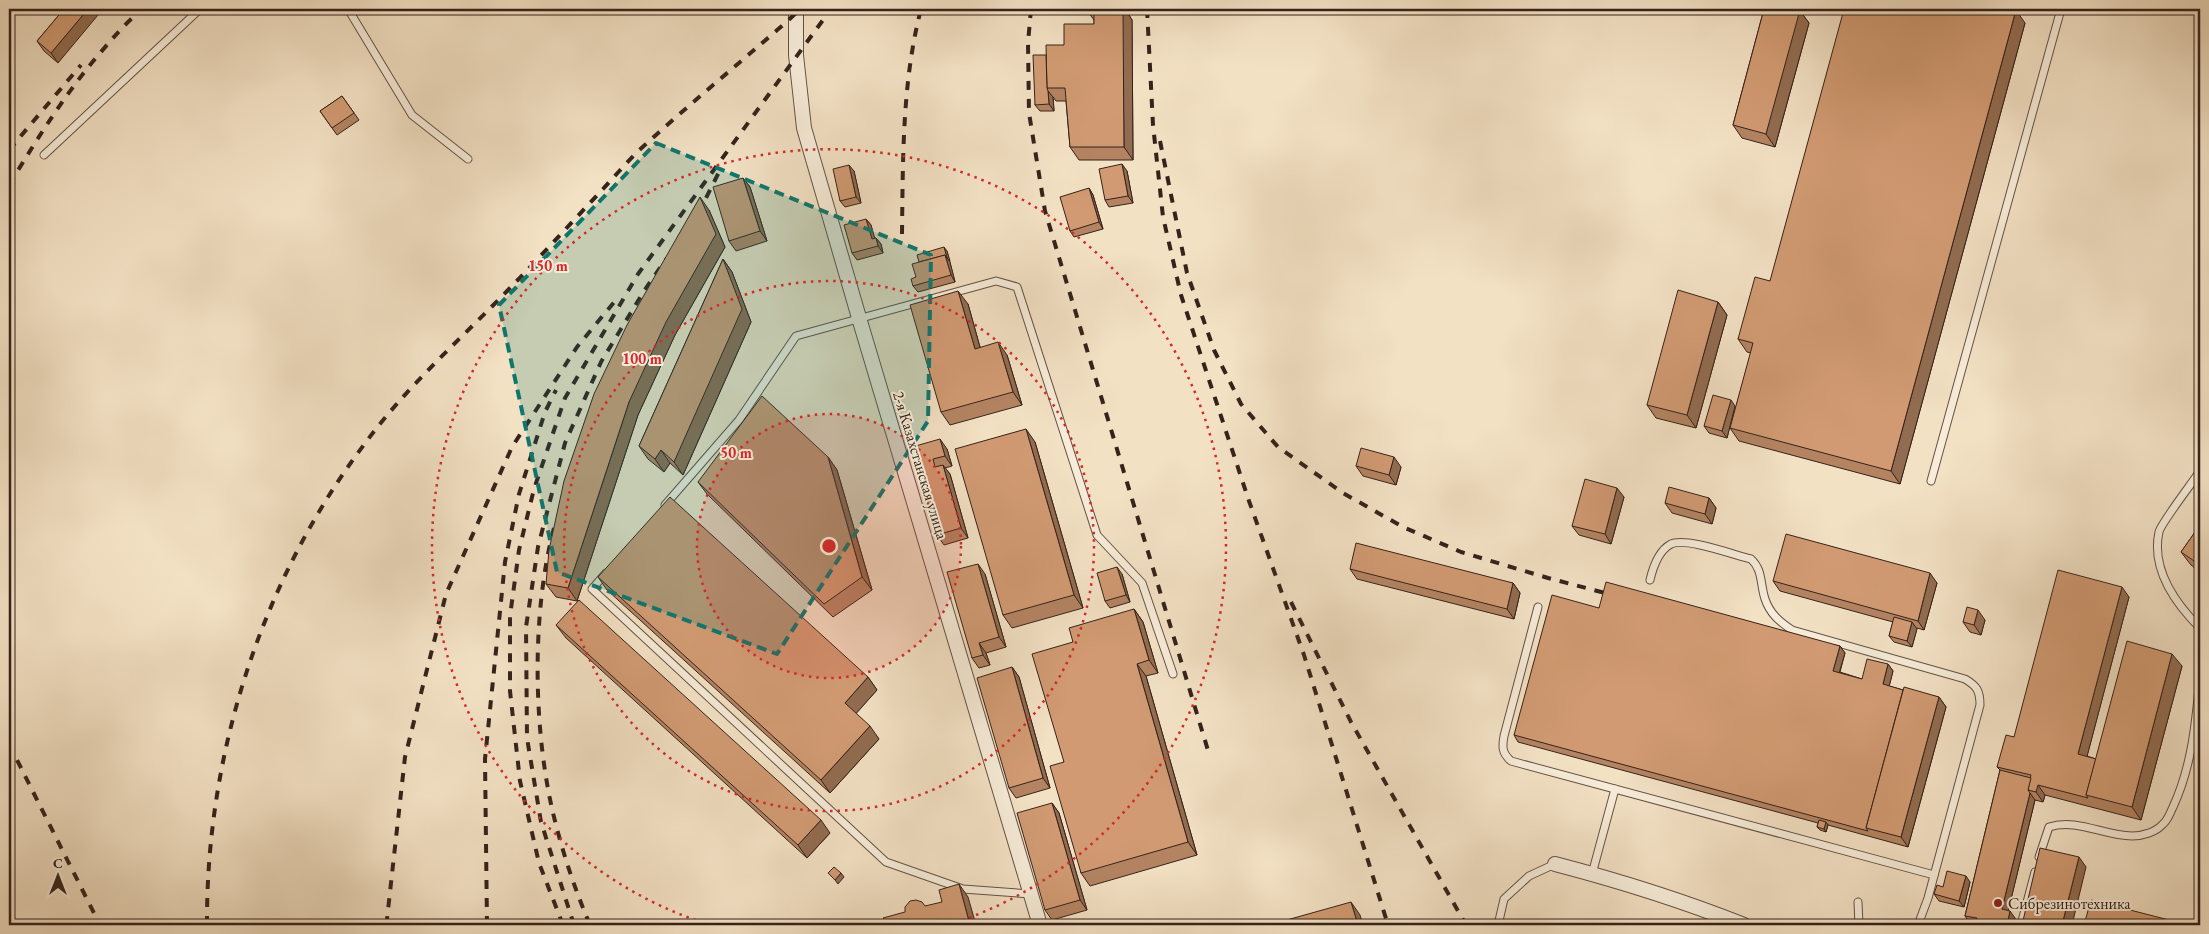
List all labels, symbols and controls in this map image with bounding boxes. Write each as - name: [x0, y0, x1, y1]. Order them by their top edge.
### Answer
- text: 150 m: [528, 256, 568, 275]
- text: 100 m: [622, 349, 662, 368]
- street label: 2-я Казахстанская улица: [888, 389, 953, 542]
- text: 50 m: [720, 443, 752, 462]
- centre of rings: [820, 537, 838, 555]
- north arrow: [32, 852, 82, 902]
- text: С: [53, 854, 63, 872]
- place label: Сибрезинотехника: [2008, 893, 2131, 914]
- marker: Сибрезинотехника: [1992, 897, 2004, 909]

